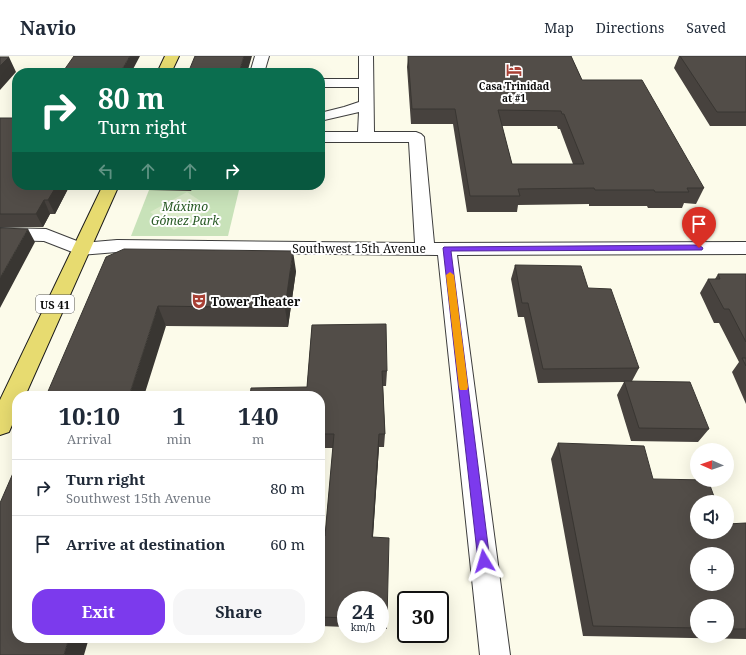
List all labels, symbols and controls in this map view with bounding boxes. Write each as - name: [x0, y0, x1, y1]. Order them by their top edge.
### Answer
- text: Navio: [20, 15, 76, 41]
- text: Map: [544, 18, 574, 37]
- text: Directions: [596, 18, 664, 37]
- text: Saved: [686, 18, 726, 37]
- hotel icon: Casa Trinidad at #1: [505, 61, 523, 79]
- text: 80 m: [98, 79, 165, 117]
- place label: Casa Trinidad at #1: [479, 79, 550, 105]
- icon: right: [32, 84, 84, 136]
- text: Turn right: [98, 115, 187, 139]
- icon: left: [95, 160, 117, 182]
- icon: ahead: [137, 160, 159, 182]
- icon: ahead: [179, 160, 201, 182]
- icon: right: [221, 160, 243, 182]
- park label: Máximo Gómez Park: [151, 198, 220, 229]
- pin: [682, 207, 716, 248]
- icon: arrive: [688, 213, 710, 235]
- street label: Southwest 15th Avenue: [292, 240, 426, 257]
- theatre icon: Tower Theater: [190, 292, 208, 310]
- place label: Tower Theater: [211, 293, 301, 310]
- road number: US 41: [36, 295, 74, 313]
- text: 10:10: [58, 399, 120, 432]
- text: 1: [172, 399, 186, 432]
- text: 140: [238, 399, 278, 432]
- text: Arrival: [67, 430, 111, 448]
- text: min: [166, 430, 191, 448]
- text: m: [252, 430, 264, 448]
- north arrow: [690, 443, 734, 487]
- map controls: [690, 443, 734, 643]
- text: Turn right: [66, 469, 145, 489]
- icon: right: [32, 477, 54, 499]
- text: 80 m: [270, 478, 305, 498]
- text: Southwest 15th Avenue: [66, 489, 211, 507]
- button: sound: [690, 495, 734, 539]
- icon: arrive: [32, 533, 54, 555]
- text: Arrive at destination: [66, 534, 225, 554]
- text: 60 m: [270, 534, 305, 554]
- position arrow: [463, 540, 505, 582]
- button: +: [690, 547, 734, 591]
- button: Exit: [32, 589, 165, 635]
- button: Share: [173, 589, 305, 635]
- speed limit sign: 30: [397, 591, 449, 643]
- text: 24: [352, 598, 374, 625]
- button: −: [690, 599, 734, 643]
- text: km/h: [351, 620, 375, 634]

